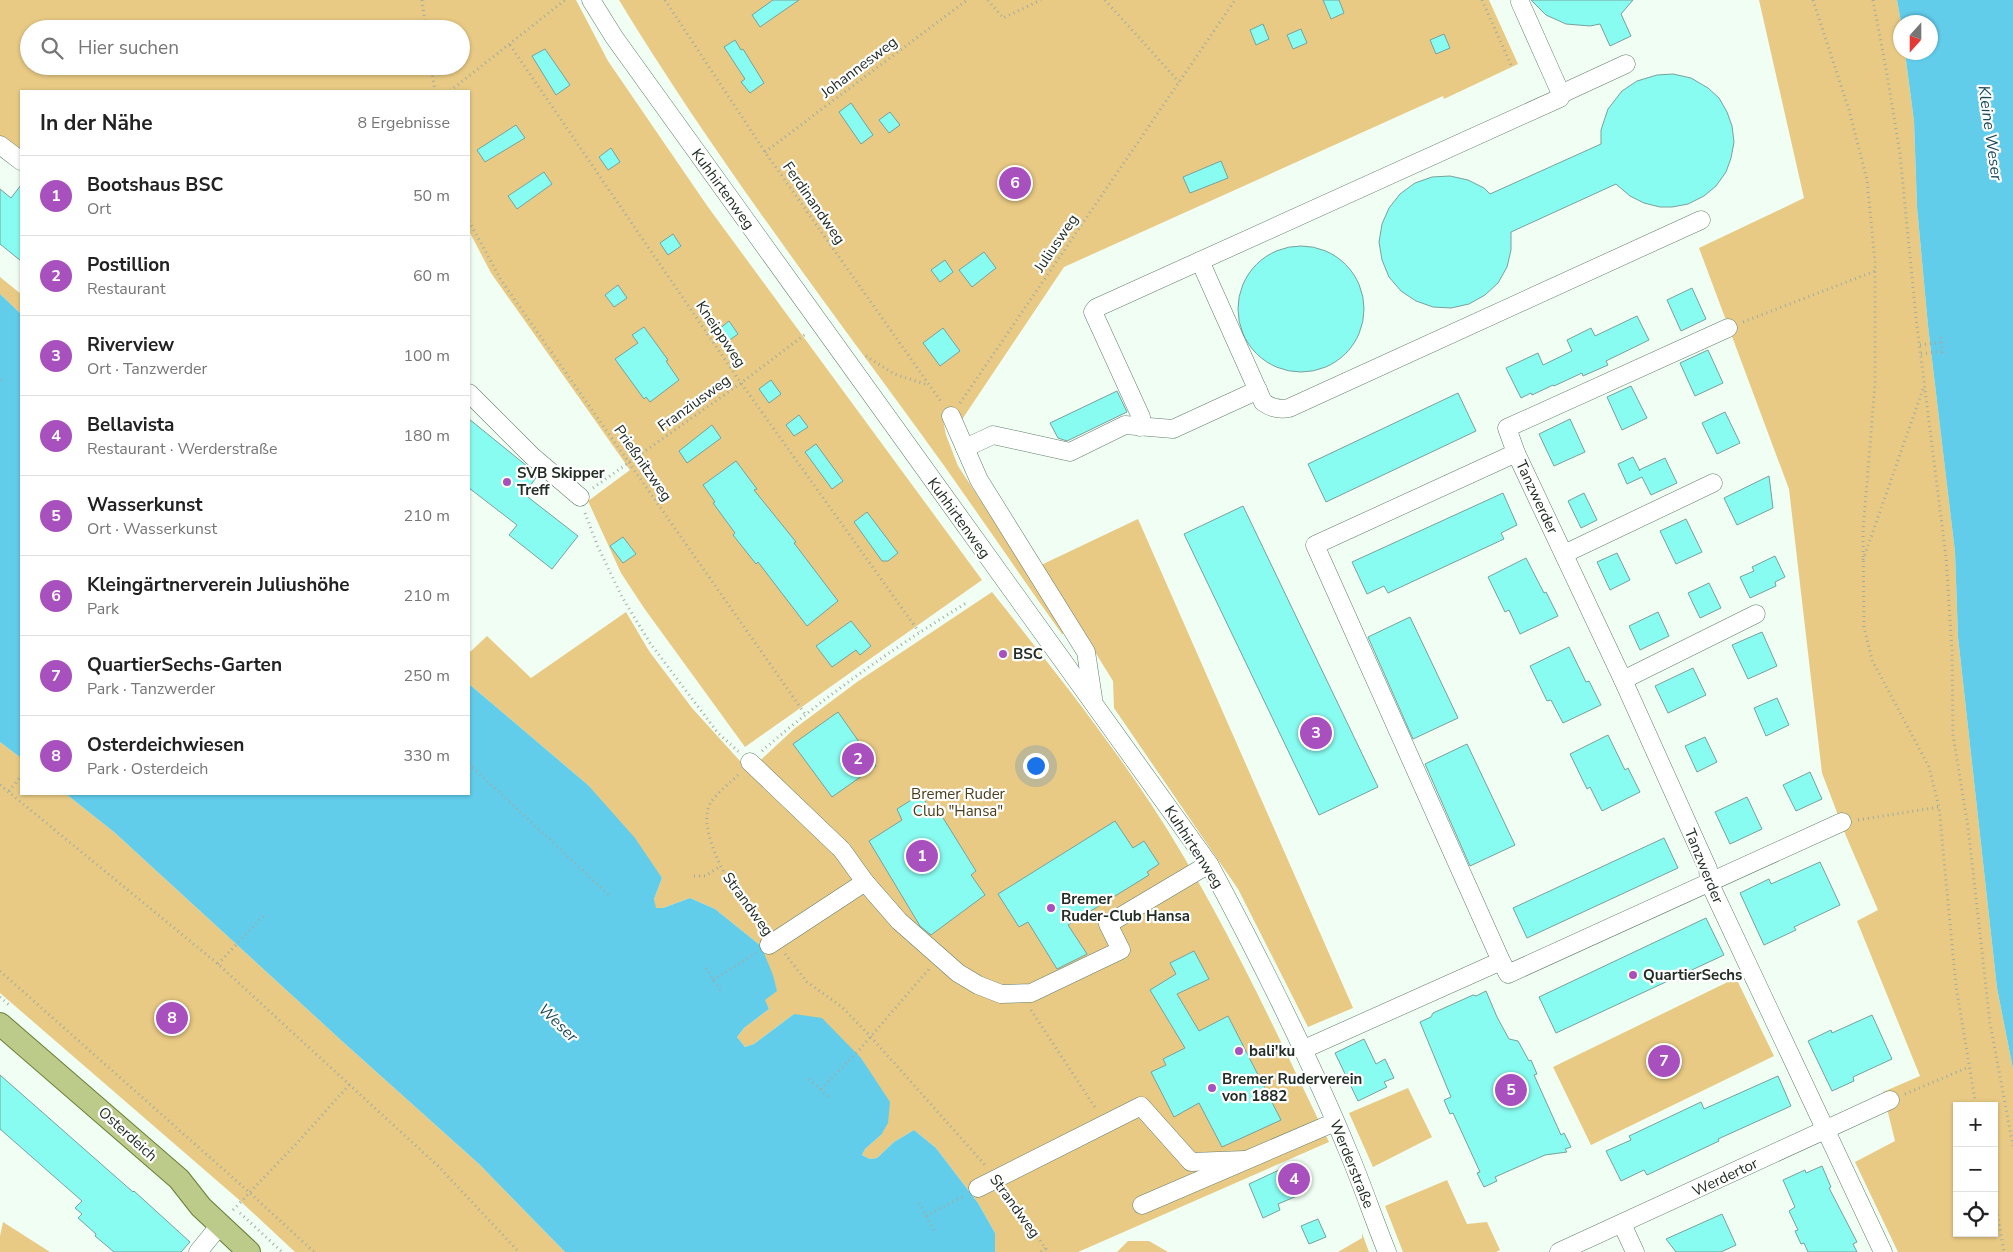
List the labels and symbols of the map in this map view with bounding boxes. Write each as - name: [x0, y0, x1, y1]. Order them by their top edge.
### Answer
- north arrow: [1893, 15, 1938, 60]
- street label: Johannesweg: [816, 32, 901, 103]
- water label: Kleine Weser: [1972, 84, 2008, 183]
- street label: Kuhhirtenweg: [687, 145, 759, 233]
- street label: Ferdinandweg: [778, 158, 850, 248]
- pin: 6: [999, 164, 1031, 202]
- street label: Juliusweg: [1029, 210, 1083, 277]
- street label: Kneippweg: [691, 297, 751, 371]
- street label: Franziusweg: [654, 370, 734, 436]
- street label: Prießnitzweg: [609, 421, 677, 505]
- street label: Tanzwerder: [1511, 457, 1563, 538]
- place label: SVB Skipper Treff: [517, 463, 605, 500]
- street label: Kuhhirtenweg: [923, 474, 995, 562]
- marker: SVB Skipper Treff: [501, 476, 513, 488]
- place label: BSC: [1013, 644, 1043, 664]
- marker: BSC: [997, 648, 1009, 660]
- pin: 3: [1300, 714, 1332, 752]
- pin: 2: [842, 740, 874, 778]
- your location: [1023, 753, 1049, 779]
- park label: Bremer Ruder Club "Hansa": [911, 784, 1006, 821]
- street label: Kuhhirtenweg: [1160, 802, 1228, 892]
- street label: Tanzwerder: [1680, 826, 1728, 907]
- pin: 1: [906, 837, 938, 875]
- street label: Strandweg: [718, 868, 778, 940]
- place label: Bremer Ruder-Club Hansa: [1061, 889, 1190, 926]
- marker: Bremer Ruder-Club Hansa: [1045, 902, 1057, 914]
- place label: QuartierSechs: [1643, 965, 1742, 985]
- marker: QuartierSechs: [1627, 969, 1639, 981]
- pin: 8: [156, 999, 188, 1037]
- water label: Weser: [533, 999, 584, 1048]
- place label: bali'ku: [1249, 1041, 1295, 1061]
- pin: 7: [1648, 1042, 1680, 1080]
- marker: bali'ku: [1233, 1045, 1245, 1057]
- place label: Bremer Ruderverein von 1882: [1221, 1069, 1362, 1106]
- pin: 5: [1495, 1071, 1527, 1109]
- marker: Bremer Ruderverein von 1882: [1206, 1082, 1218, 1094]
- street label: Osterdeich: [94, 1102, 162, 1166]
- street label: Werderstraße: [1325, 1117, 1379, 1211]
- street label: Werdertor: [1689, 1153, 1762, 1201]
- pin: 4: [1278, 1160, 1310, 1198]
- street label: Strandweg: [985, 1170, 1045, 1242]

